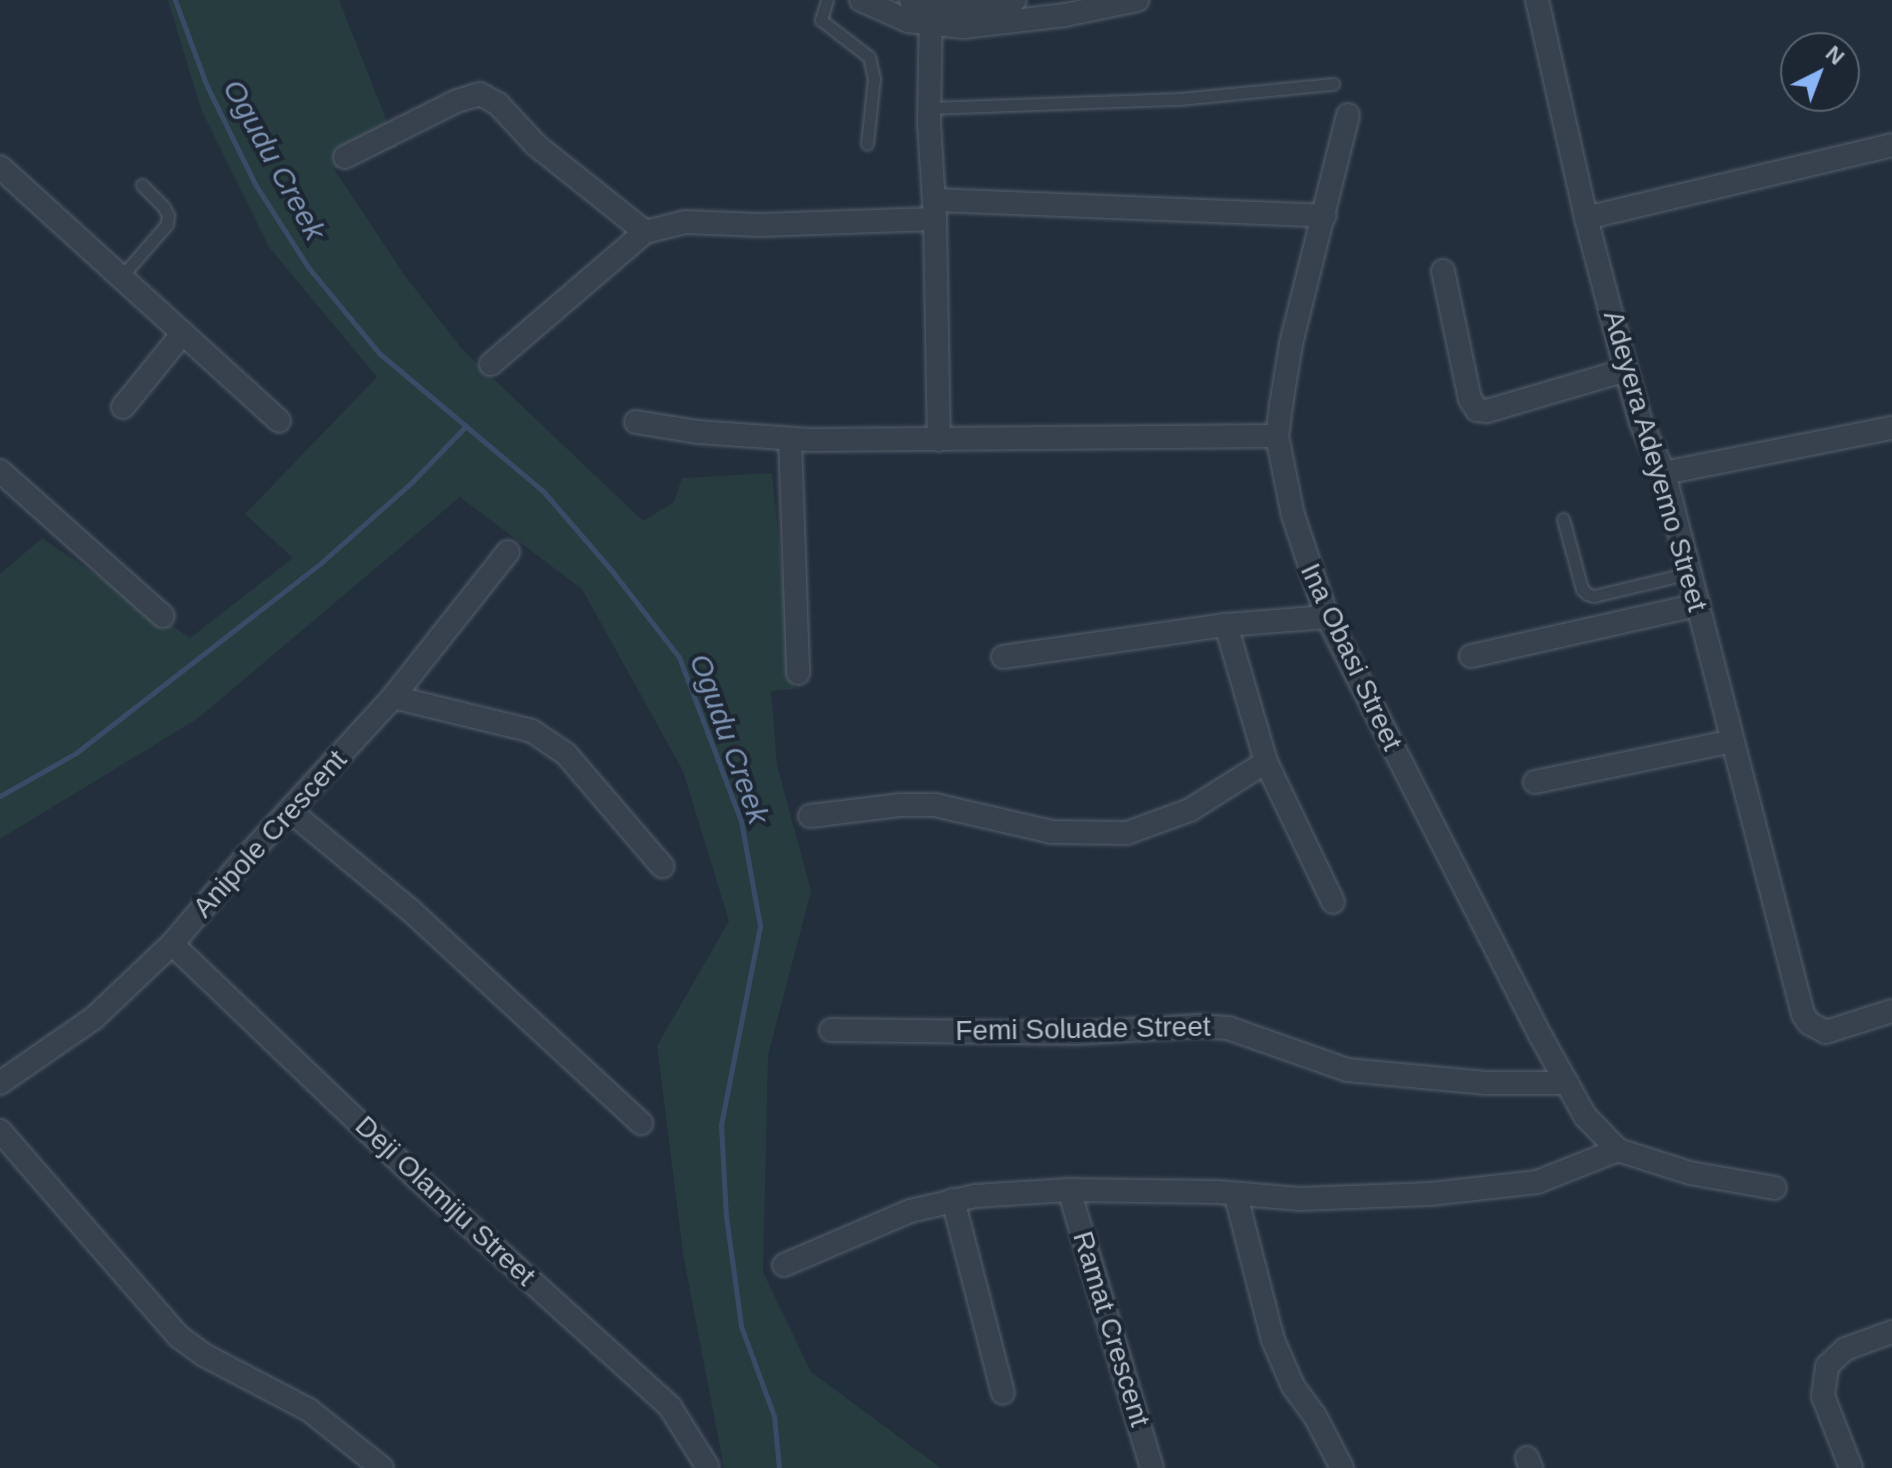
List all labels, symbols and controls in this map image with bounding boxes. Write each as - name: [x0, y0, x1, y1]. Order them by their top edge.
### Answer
- north arrow: [1780, 32, 1860, 112]
- text: N: [1821, 41, 1849, 70]
- water label: Ogudu Creek: [215, 73, 333, 247]
- street label: Adeyera Adeyemo Street: [1596, 306, 1714, 616]
- street label: Ina Obasi Street: [1293, 558, 1409, 756]
- water label: Ogudu Creek: [682, 649, 776, 829]
- street label: Anipole Crescent: [186, 744, 354, 924]
- street label: Femi Soluade Street: [955, 1010, 1211, 1048]
- street label: Deji Olamiju Street: [348, 1109, 542, 1293]
- street label: Ramat Crescent: [1065, 1227, 1157, 1431]

